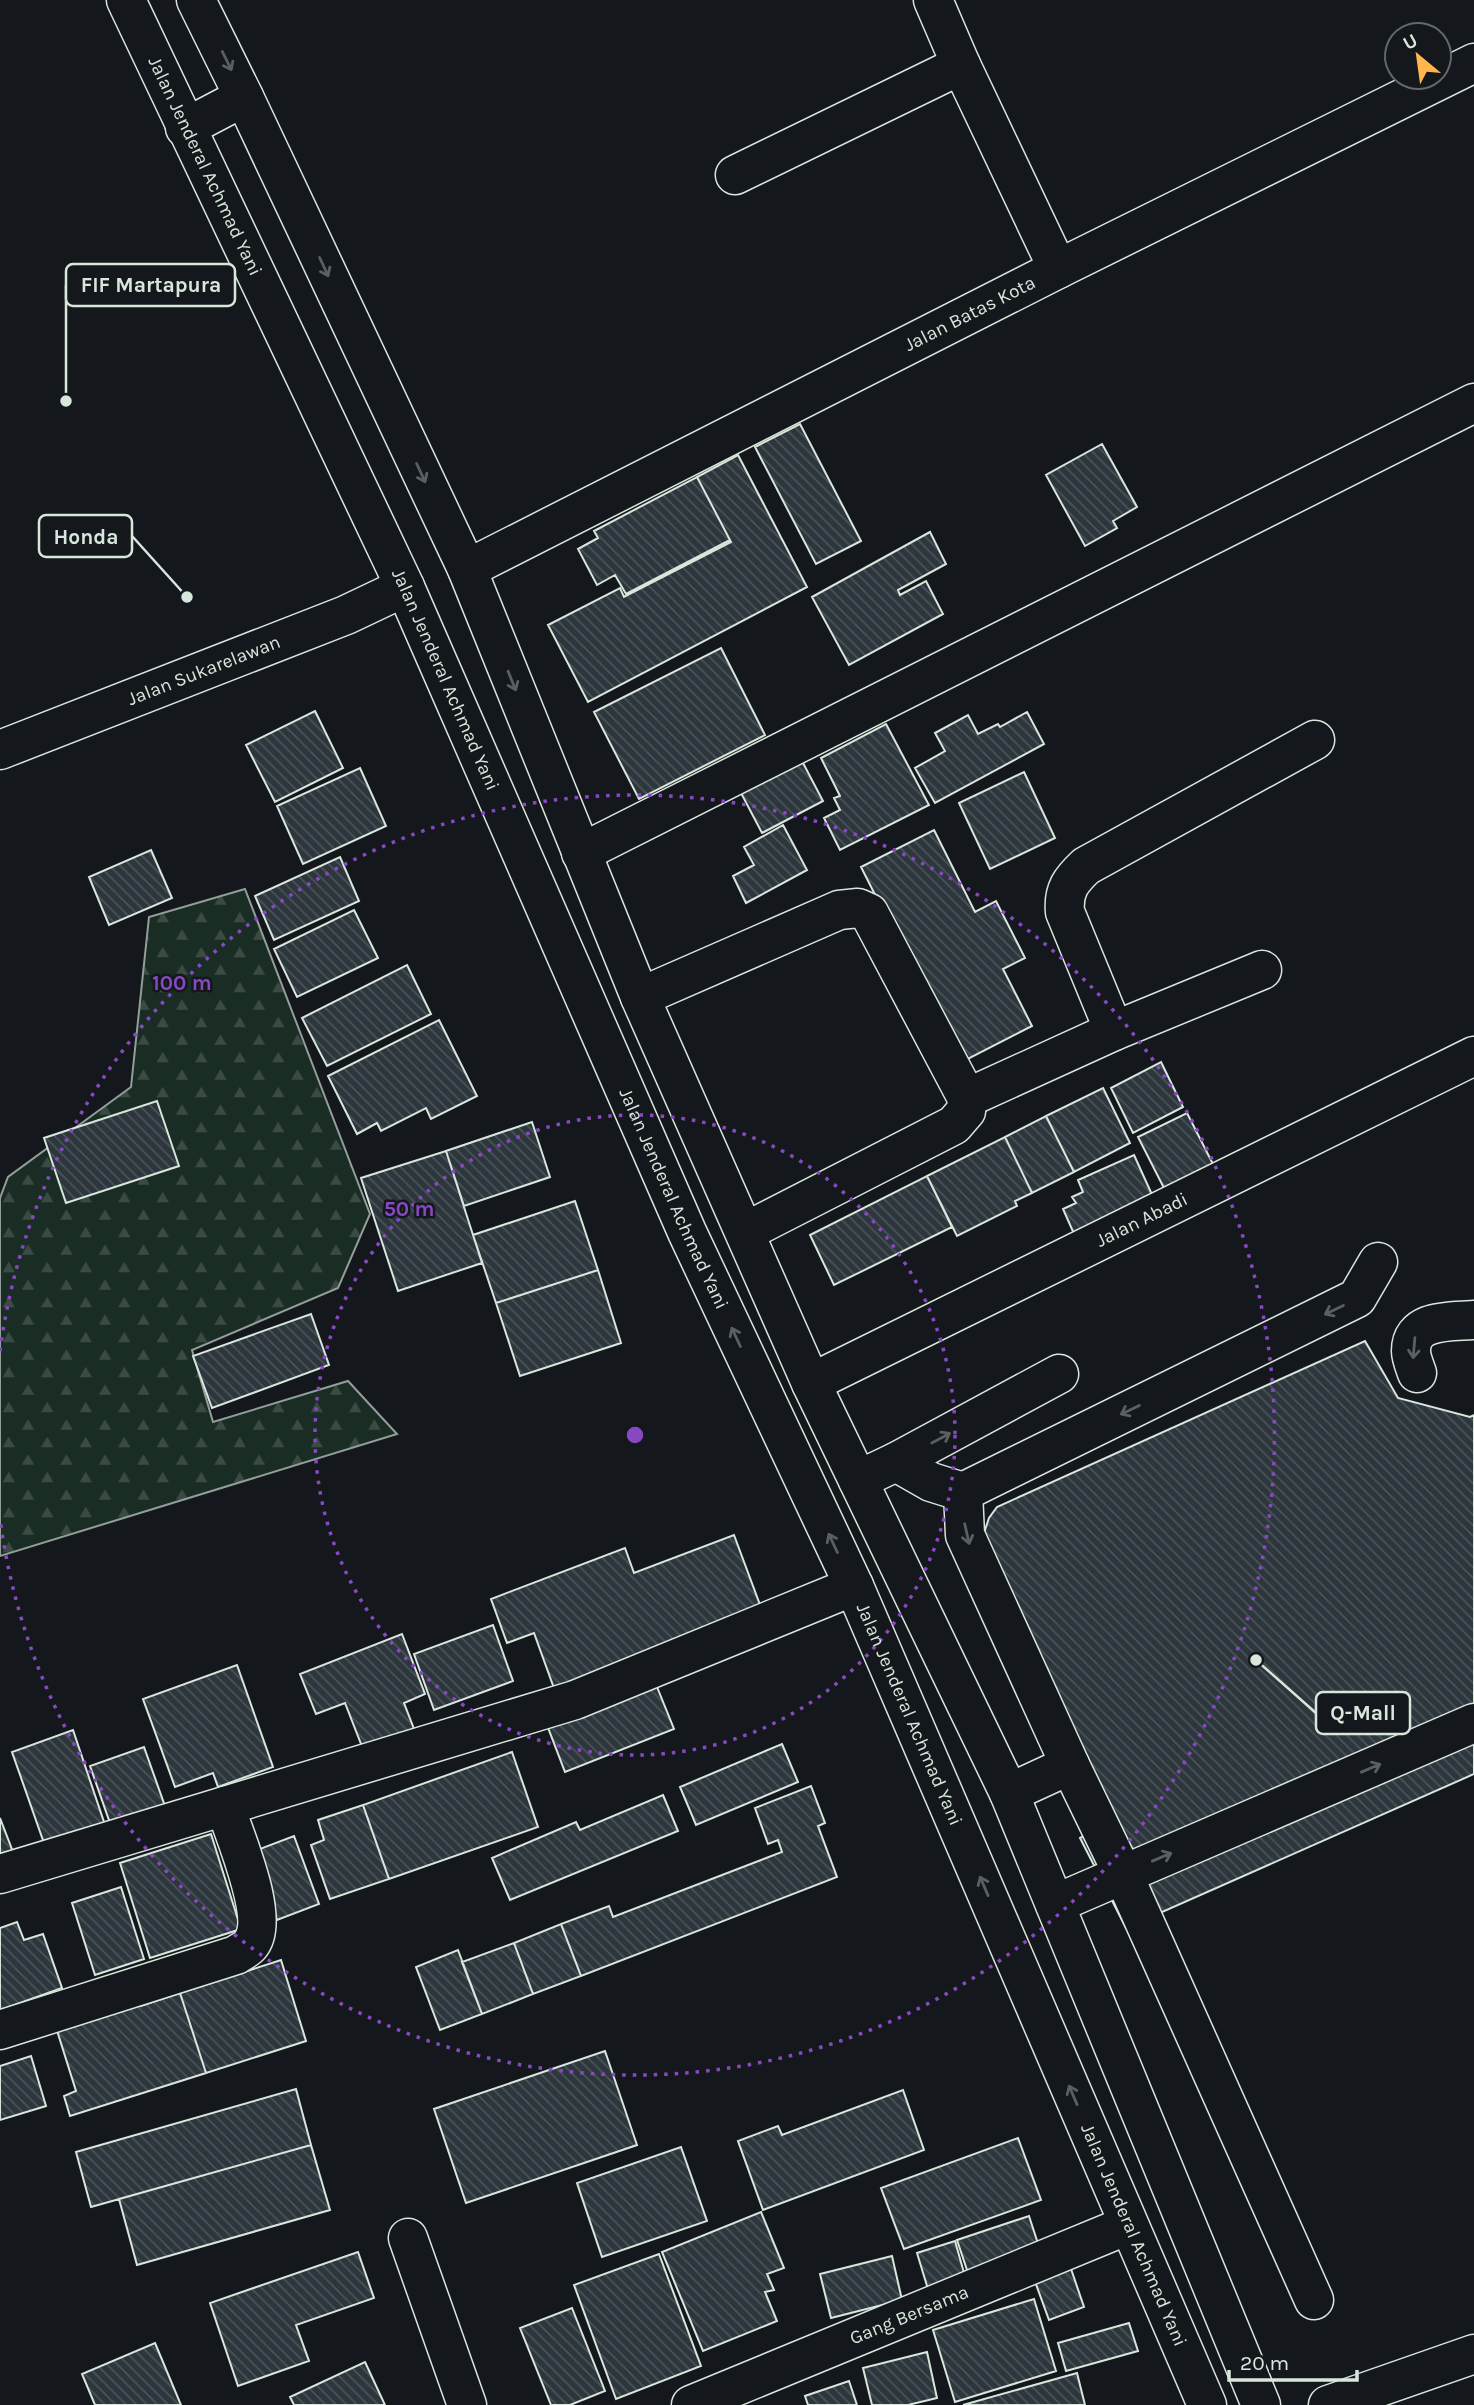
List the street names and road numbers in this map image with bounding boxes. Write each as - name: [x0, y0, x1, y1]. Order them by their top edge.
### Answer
- street label: Jalan Jenderal Achmad Yani: [144, 53, 266, 279]
- street label: Jalan Batas Kota: [901, 271, 1039, 356]
- street label: Jalan Jenderal Achmad Yani: [387, 565, 504, 794]
- street label: Jalan Sukarelawan: [124, 631, 284, 710]
- street label: Jalan Jenderal Achmad Yani: [614, 1085, 733, 1313]
- street label: Jalan Abadi: [1092, 1188, 1191, 1252]
- street label: Jalan Jenderal Achmad Yani: [852, 1600, 967, 1829]
- street label: Jalan Jenderal Achmad Yani: [1076, 2120, 1191, 2350]
- street label: Gang Bersama: [846, 2281, 972, 2349]

